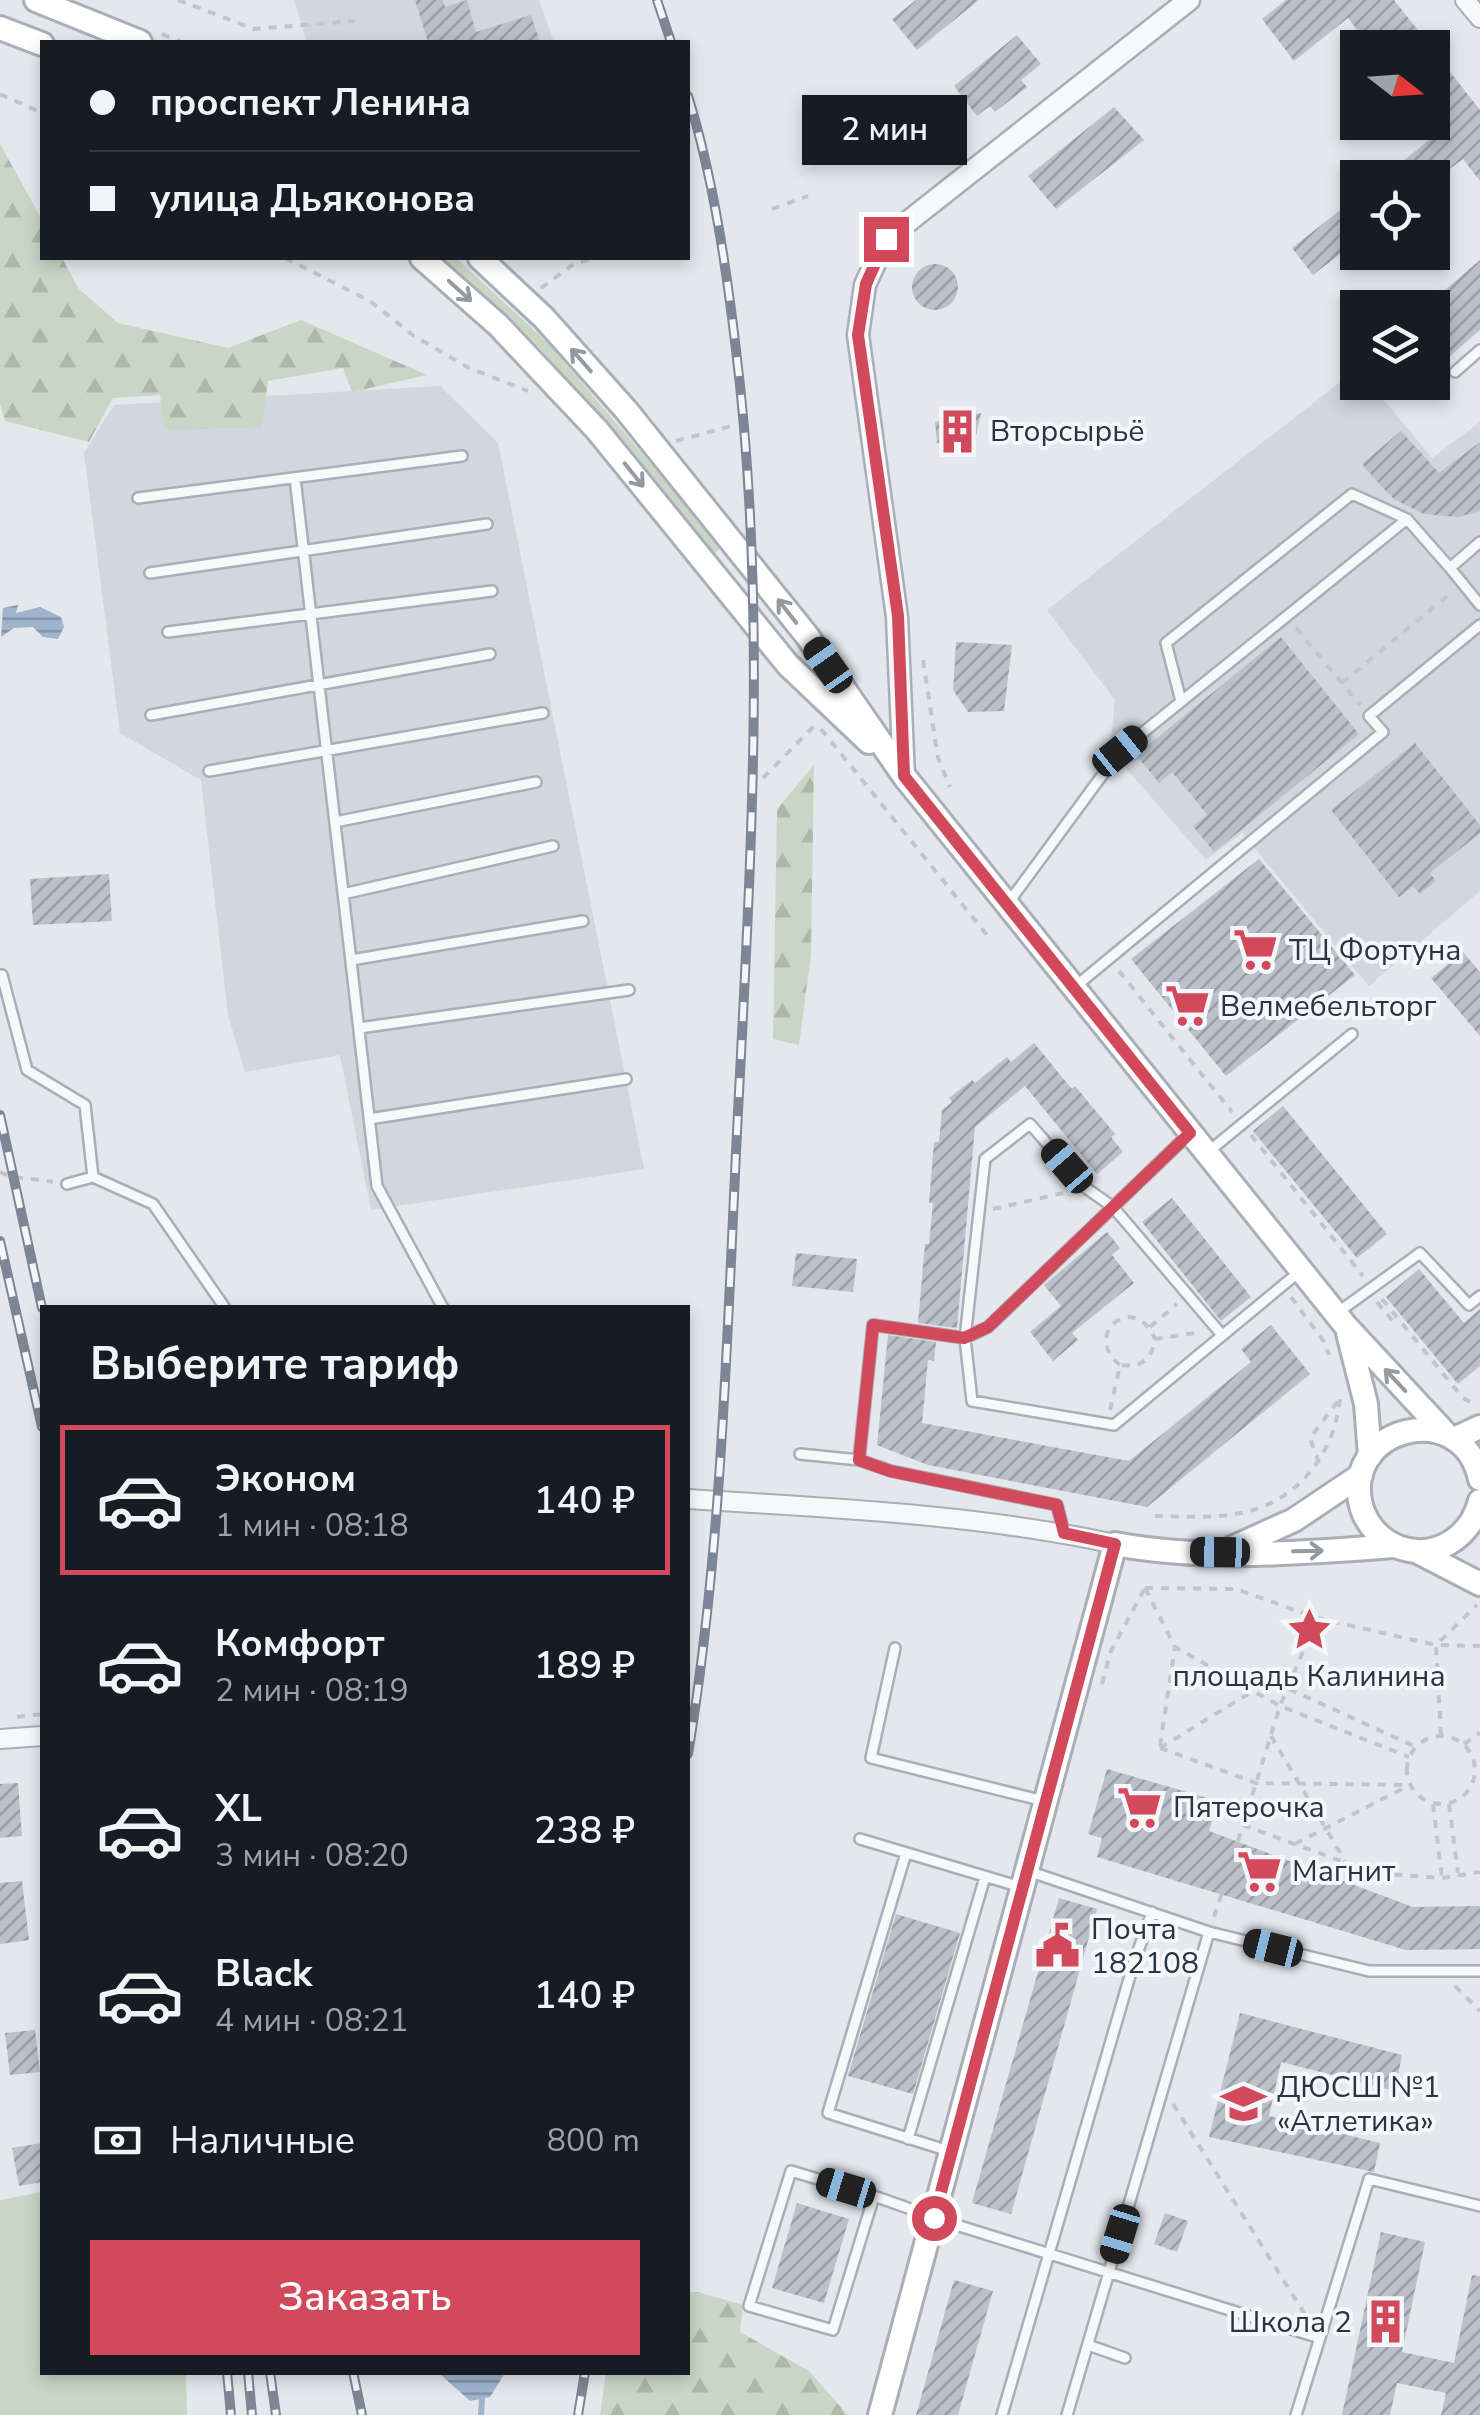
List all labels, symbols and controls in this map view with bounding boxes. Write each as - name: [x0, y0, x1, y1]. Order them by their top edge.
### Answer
- north arrow: [1340, 30, 1450, 140]
- map controls: [1340, 30, 1450, 400]
- text: проспект Ленина: [150, 77, 471, 128]
- callout: 2 мин: [804, 94, 968, 164]
- text: 2 мин: [841, 108, 928, 151]
- button: locate: [1340, 160, 1450, 270]
- text: улица Дьяконова: [150, 173, 475, 224]
- route end: [864, 217, 909, 262]
- one-way arrow: [447, 280, 472, 303]
- button: layers: [1340, 290, 1450, 400]
- one-way arrow: [570, 348, 593, 373]
- building icon: Вторсырьё: [933, 407, 981, 455]
- place label: Вторсырьё: [990, 411, 1145, 452]
- one-way arrow: [623, 461, 644, 488]
- one-way arrow: [777, 598, 798, 625]
- car: [799, 632, 857, 698]
- car: [1087, 720, 1153, 782]
- supermarket icon: ТЦ Фортуна: [1232, 926, 1280, 974]
- place label: ТЦ Фортуна: [1289, 930, 1462, 971]
- supermarket icon: Велмебельторг: [1163, 982, 1211, 1030]
- place label: Велмебельторг: [1220, 986, 1437, 1027]
- car: [1036, 1134, 1098, 1198]
- text: Выберите тариф: [90, 1334, 460, 1395]
- one-way arrow: [1384, 1368, 1407, 1393]
- text: Эконом: [215, 1453, 356, 1504]
- icon: car: [95, 1455, 185, 1545]
- text: 140 ₽: [534, 1475, 635, 1526]
- text: 1 мин · 08:18: [215, 1504, 409, 1547]
- car: [1190, 1536, 1250, 1568]
- one-way arrow: [1290, 1542, 1323, 1560]
- place icon: площадь Калинина: [1285, 1605, 1333, 1653]
- text: Комфорт: [215, 1618, 384, 1669]
- icon: car: [95, 1620, 185, 1710]
- text: 189 ₽: [534, 1640, 635, 1691]
- place label: площадь Калинина: [1172, 1656, 1446, 1697]
- text: 2 мин · 08:19: [215, 1669, 409, 1712]
- text: XL: [215, 1783, 262, 1834]
- supermarket icon: Пятерочка: [1116, 1783, 1164, 1831]
- icon: car: [95, 1785, 185, 1875]
- place label: Пятерочка: [1173, 1787, 1325, 1828]
- text: 238 ₽: [534, 1805, 635, 1856]
- text: 3 мин · 08:20: [215, 1834, 409, 1877]
- supermarket icon: Магнит: [1235, 1847, 1283, 1895]
- place label: Магнит: [1292, 1851, 1396, 1892]
- place label: Почта 182108: [1091, 1909, 1199, 1984]
- public building icon: Почта 182108: [1034, 1922, 1082, 1970]
- car: [1240, 1926, 1306, 1970]
- text: Black: [215, 1948, 312, 1999]
- icon: car: [95, 1950, 185, 2040]
- text: 140 ₽: [534, 1970, 635, 2021]
- text: 4 мин · 08:21: [215, 1999, 409, 2042]
- place label: ДЮСШ №1 «Атлетика»: [1277, 2067, 1441, 2142]
- school or university icon: ДЮСШ №1 «Атлетика»: [1220, 2080, 1268, 2128]
- icon: cash: [90, 2113, 145, 2168]
- text: Наличные: [170, 2115, 355, 2166]
- text: 800 m: [547, 2119, 640, 2162]
- car: [813, 2165, 879, 2211]
- route start: [912, 2196, 957, 2241]
- car: [1097, 2201, 1143, 2267]
- button: Заказать: [90, 2240, 640, 2355]
- building icon: Школа 2: [1361, 2298, 1409, 2346]
- place label: Школа 2: [1229, 2302, 1352, 2343]

